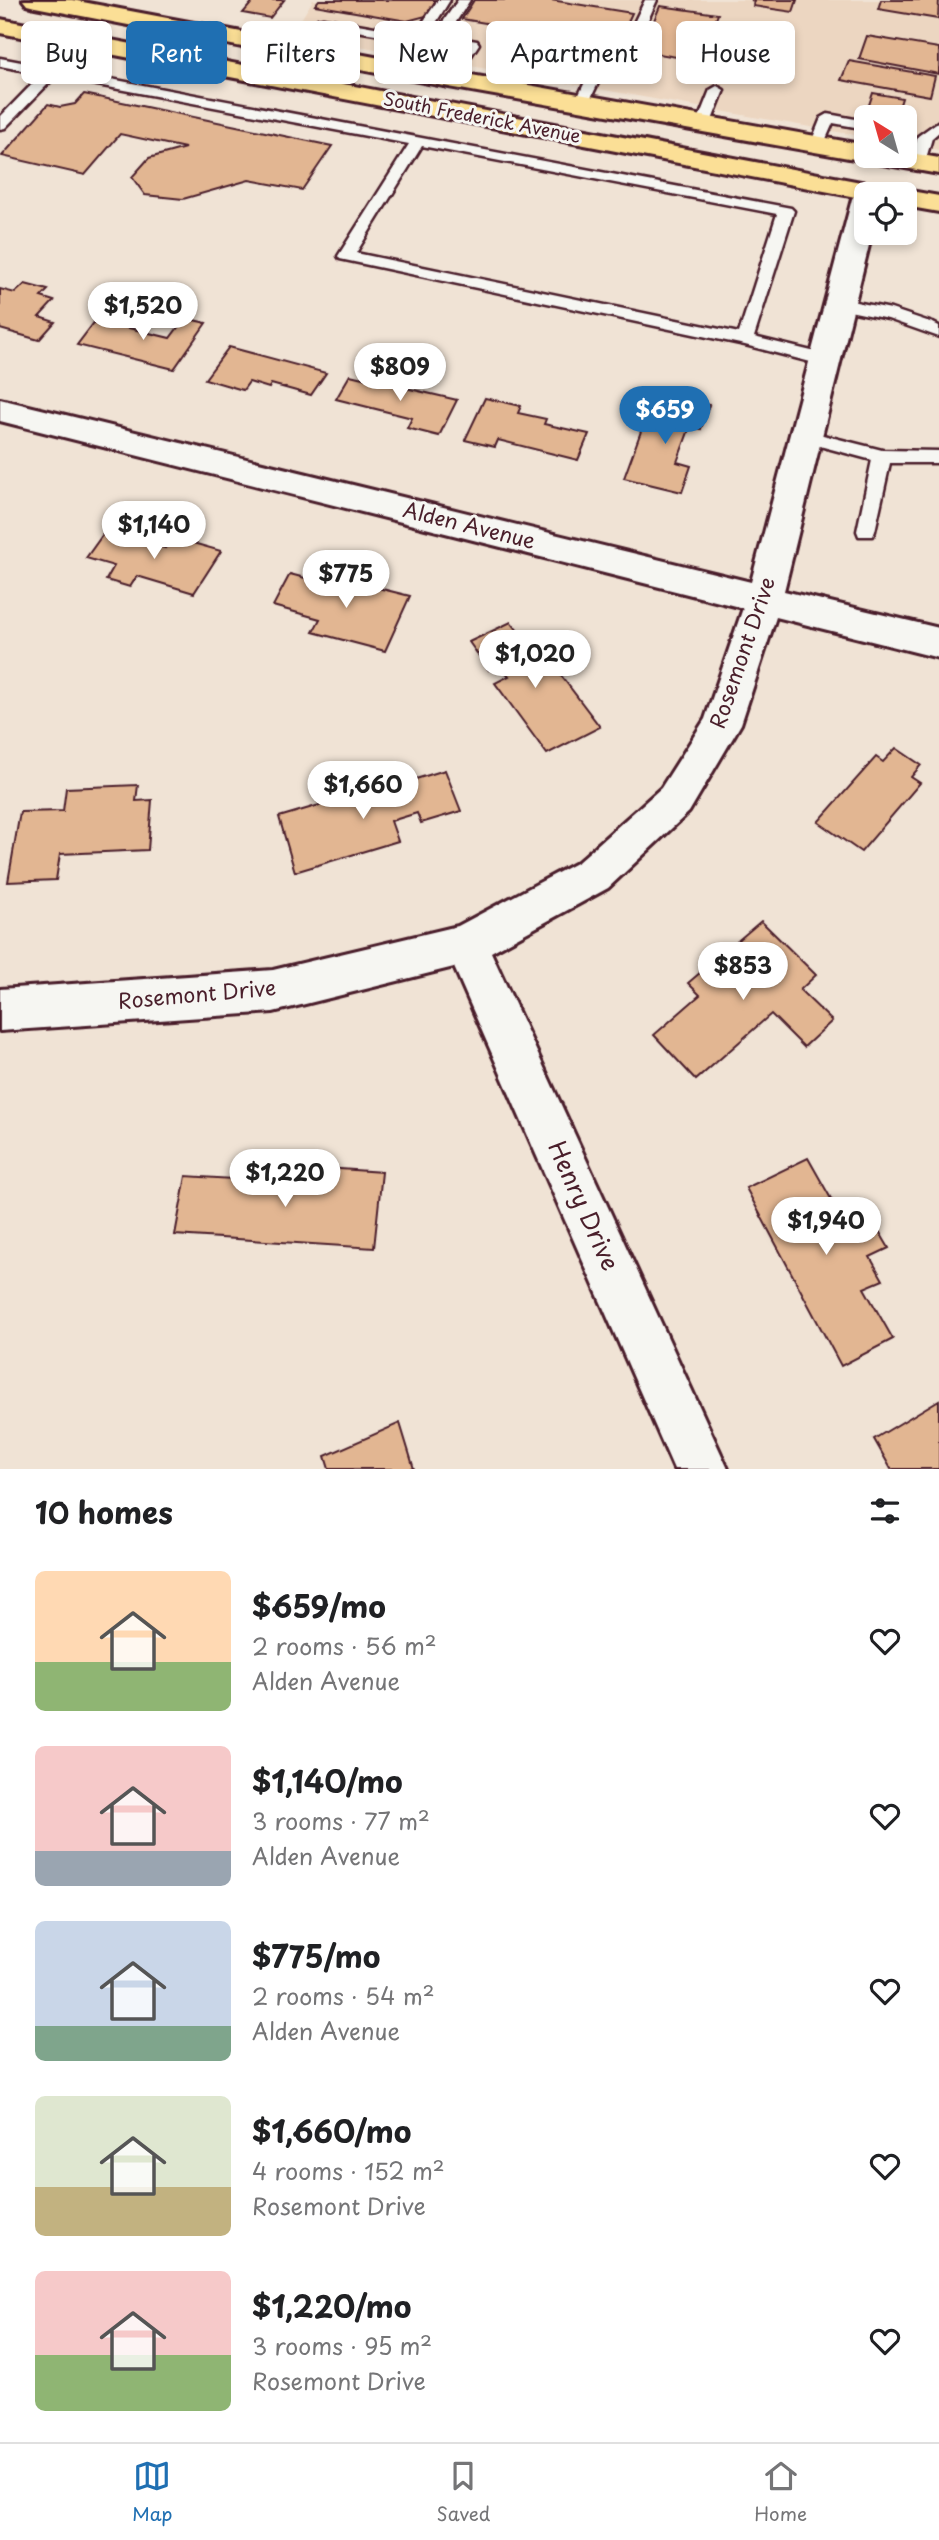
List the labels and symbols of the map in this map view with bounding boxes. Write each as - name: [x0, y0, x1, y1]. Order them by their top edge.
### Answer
- street label: South Frederick Avenue: [381, 84, 583, 149]
- north arrow: [854, 105, 917, 168]
- pin: $1,520: [86, 282, 200, 342]
- pin: $809: [359, 344, 441, 403]
- pin: $659: [624, 386, 706, 446]
- street label: Alden Avenue: [400, 492, 539, 556]
- pin: $1,140: [97, 502, 211, 561]
- pin: $775: [305, 550, 387, 610]
- street label: Rosemont Drive: [700, 572, 782, 733]
- pin: $1,020: [478, 630, 592, 690]
- pin: $1,660: [306, 762, 420, 821]
- pin: $853: [702, 942, 784, 1002]
- street label: Rosemont Drive: [116, 970, 277, 1016]
- street label: Henry Drive: [540, 1134, 630, 1276]
- pin: $1,220: [228, 1150, 342, 1209]
- pin: $1,940: [769, 1198, 883, 1257]

